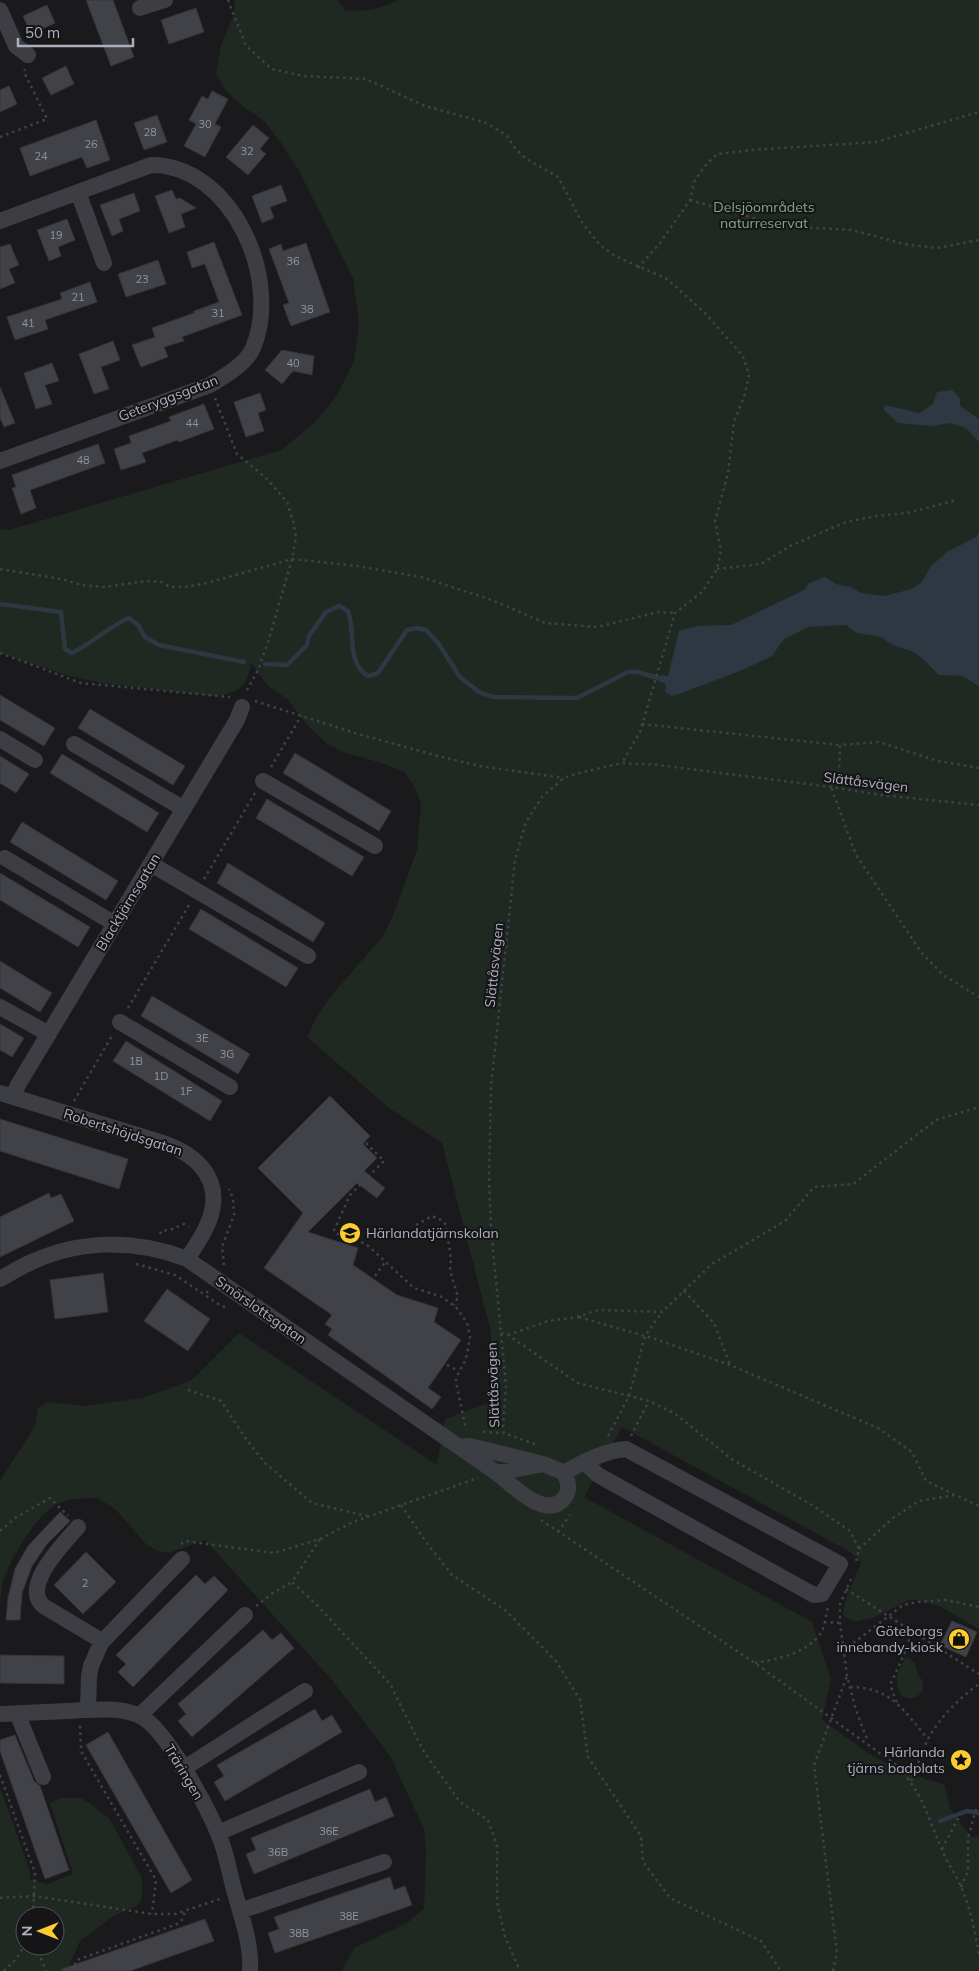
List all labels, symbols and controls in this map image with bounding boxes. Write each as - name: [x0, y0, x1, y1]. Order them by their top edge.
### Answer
- scale bar: [18, 15, 132, 47]
- text: 50 m: [25, 23, 60, 42]
- house number: 30: [198, 117, 212, 131]
- house number: 28: [143, 125, 157, 139]
- house number: 26: [84, 137, 98, 151]
- house number: 32: [240, 144, 254, 158]
- house number: 24: [34, 149, 48, 163]
- park label: Delsjöområdets naturreservat: [713, 198, 815, 232]
- house number: 19: [49, 228, 63, 242]
- house number: 36: [286, 254, 300, 268]
- house number: 23: [135, 272, 149, 286]
- house number: 21: [71, 290, 85, 304]
- house number: 38: [300, 302, 314, 316]
- house number: 31: [211, 306, 225, 320]
- house number: 41: [21, 316, 35, 330]
- house number: 40: [286, 356, 300, 370]
- street label: Geteryggsgatan: [116, 371, 220, 425]
- house number: 44: [185, 416, 199, 430]
- house number: 48: [76, 453, 90, 467]
- street label: Slättåsvägen: [823, 768, 909, 796]
- street label: Blacktjärnsgatan: [92, 850, 164, 954]
- street label: Slättåsvägen: [481, 922, 507, 1008]
- house number: 3E: [195, 1031, 209, 1045]
- house number: 3G: [220, 1047, 234, 1061]
- house number: 1B: [129, 1054, 143, 1068]
- house number: 1D: [154, 1069, 168, 1083]
- house number: 1F: [180, 1084, 192, 1098]
- street label: Robertshöjdsgatan: [61, 1104, 185, 1160]
- school or university icon: Härlandatjärnskolan: [338, 1221, 362, 1245]
- place label: Härlandatjärnskolan: [366, 1224, 499, 1242]
- street label: Smörslottsgatan: [212, 1272, 310, 1348]
- street label: Slättåsvägen: [483, 1342, 503, 1428]
- house number: 2: [82, 1576, 89, 1590]
- place label: Göteborgs innebandy-kiosk: [836, 1622, 944, 1656]
- shop icon: Göteborgs innebandy-kiosk: [947, 1627, 971, 1651]
- street label: Träringen: [160, 1741, 208, 1803]
- place label: Härlanda tjärns badplats: [847, 1743, 945, 1777]
- place icon: Härlanda tjärns badplats: [949, 1748, 973, 1772]
- house number: 36E: [319, 1824, 339, 1838]
- house number: 36B: [268, 1845, 288, 1859]
- north arrow: [15, 1906, 65, 1956]
- house number: 38E: [339, 1909, 359, 1923]
- text: N: [18, 1926, 36, 1936]
- house number: 38B: [289, 1926, 309, 1940]

